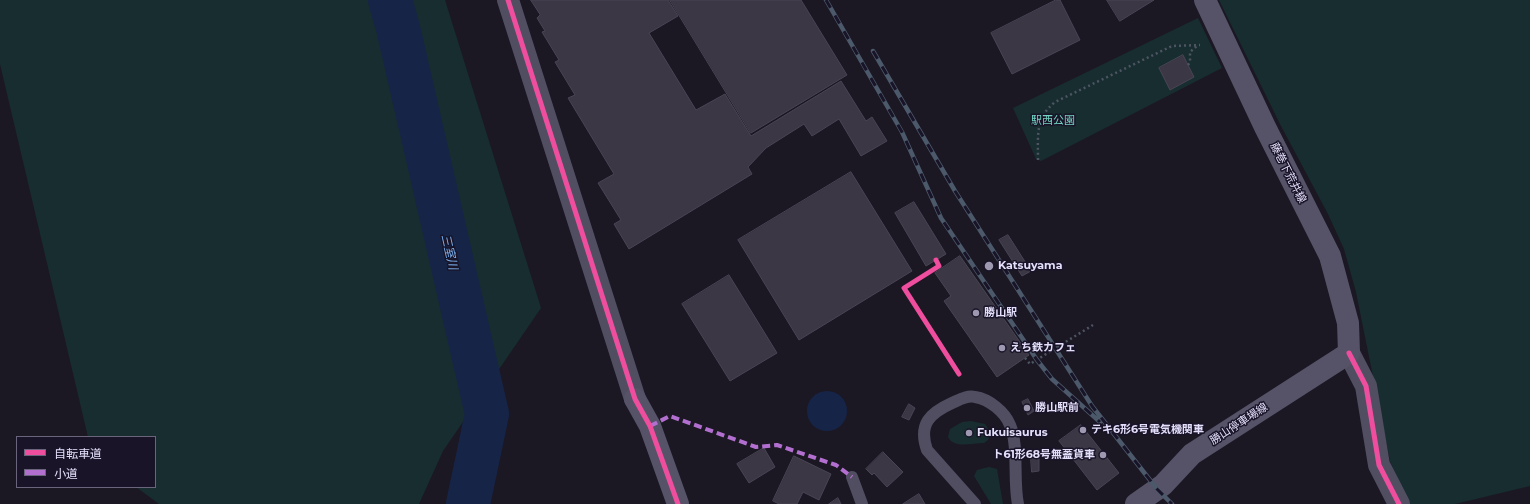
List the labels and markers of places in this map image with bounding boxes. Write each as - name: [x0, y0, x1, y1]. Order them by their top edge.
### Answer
- place label: Katsuyama: [998, 259, 1062, 273]
- marker: Katsuyama: [983, 260, 995, 272]
- place label: 勝山駅: [984, 306, 1017, 320]
- marker: 勝山駅: [971, 308, 981, 318]
- place label: えち鉄カフェ: [1010, 341, 1076, 355]
- marker: えち鉄カフェ: [997, 343, 1007, 353]
- place label: 勝山駅前: [1035, 401, 1079, 415]
- marker: 勝山駅前: [1022, 403, 1032, 413]
- place label: テキ6形6号電気機関車: [1091, 423, 1204, 437]
- marker: テキ6形6号電気機関車: [1078, 425, 1088, 435]
- place label: Fukuisaurus: [977, 426, 1048, 440]
- marker: Fukuisaurus: [964, 428, 974, 438]
- place label: ト61形68号無蓋貨車: [992, 448, 1095, 462]
- marker: ト61形68号無蓋貨車: [1098, 450, 1108, 460]

